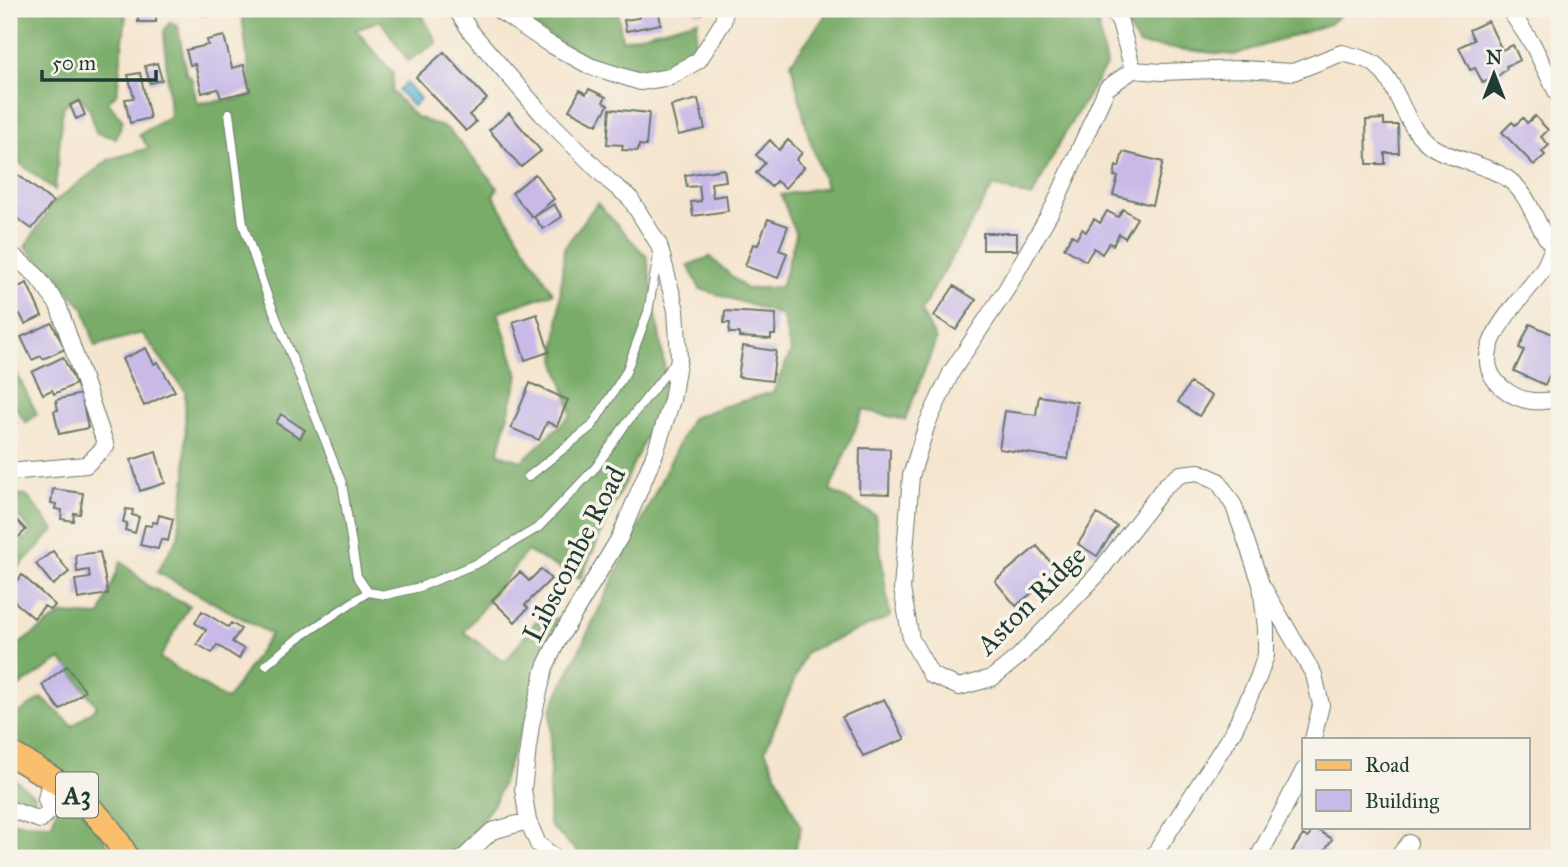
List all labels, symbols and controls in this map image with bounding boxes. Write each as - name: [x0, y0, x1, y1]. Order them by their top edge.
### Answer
- scale bar: [42, 38, 156, 82]
- north arrow: [1460, 38, 1530, 108]
- text: N: [1486, 46, 1502, 69]
- text: 50 m: [52, 50, 97, 76]
- street label: Libscombe Road: [515, 460, 633, 648]
- street label: Aston Ridge: [968, 538, 1093, 663]
- legend: [1302, 738, 1530, 828]
- text: Road: [1365, 752, 1410, 778]
- road number: A3: [56, 772, 98, 818]
- text: Building: [1365, 788, 1439, 814]

